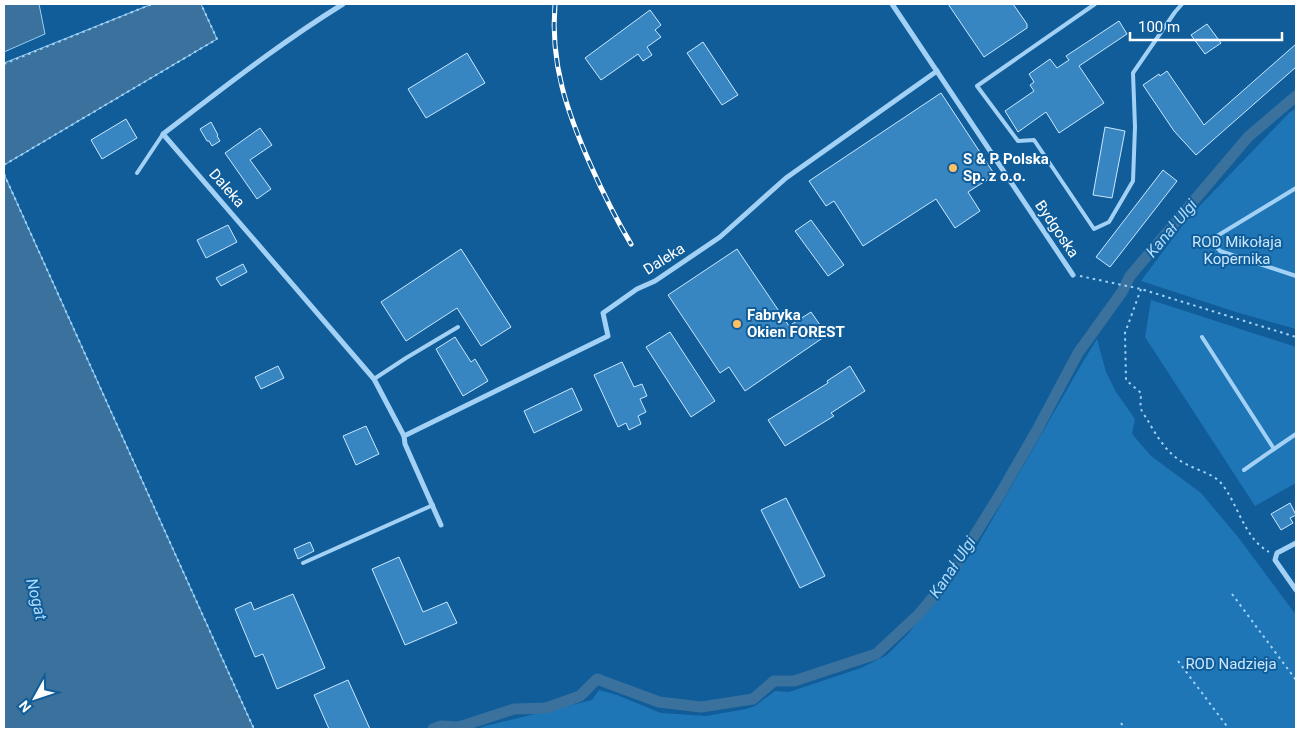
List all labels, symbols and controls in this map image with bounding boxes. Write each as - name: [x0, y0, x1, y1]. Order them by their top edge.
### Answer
- scale bar: [1130, 10, 1282, 42]
- text: 100 m: [1138, 18, 1180, 36]
- place label: S & P Polska Sp. z o.o.: [963, 150, 1049, 185]
- marker: S & P Polska Sp. z o.o.: [947, 162, 959, 174]
- street label: Daleka: [205, 165, 249, 211]
- water label: Kanał Ulgi: [1142, 195, 1201, 261]
- street label: Bydgoska: [1031, 197, 1083, 261]
- park label: ROD Mikołaja Kopernika: [1192, 233, 1282, 268]
- street label: Daleka: [640, 239, 688, 279]
- place label: Fabryka Okien FOREST: [747, 306, 845, 341]
- marker: Fabryka Okien FOREST: [731, 318, 743, 330]
- water label: Kanał Ulgi: [925, 533, 980, 601]
- water label: Nogat: [22, 576, 51, 623]
- park label: ROD Nadzieja: [1185, 655, 1277, 673]
- north arrow: [10, 673, 60, 723]
- text: N: [16, 697, 34, 715]

